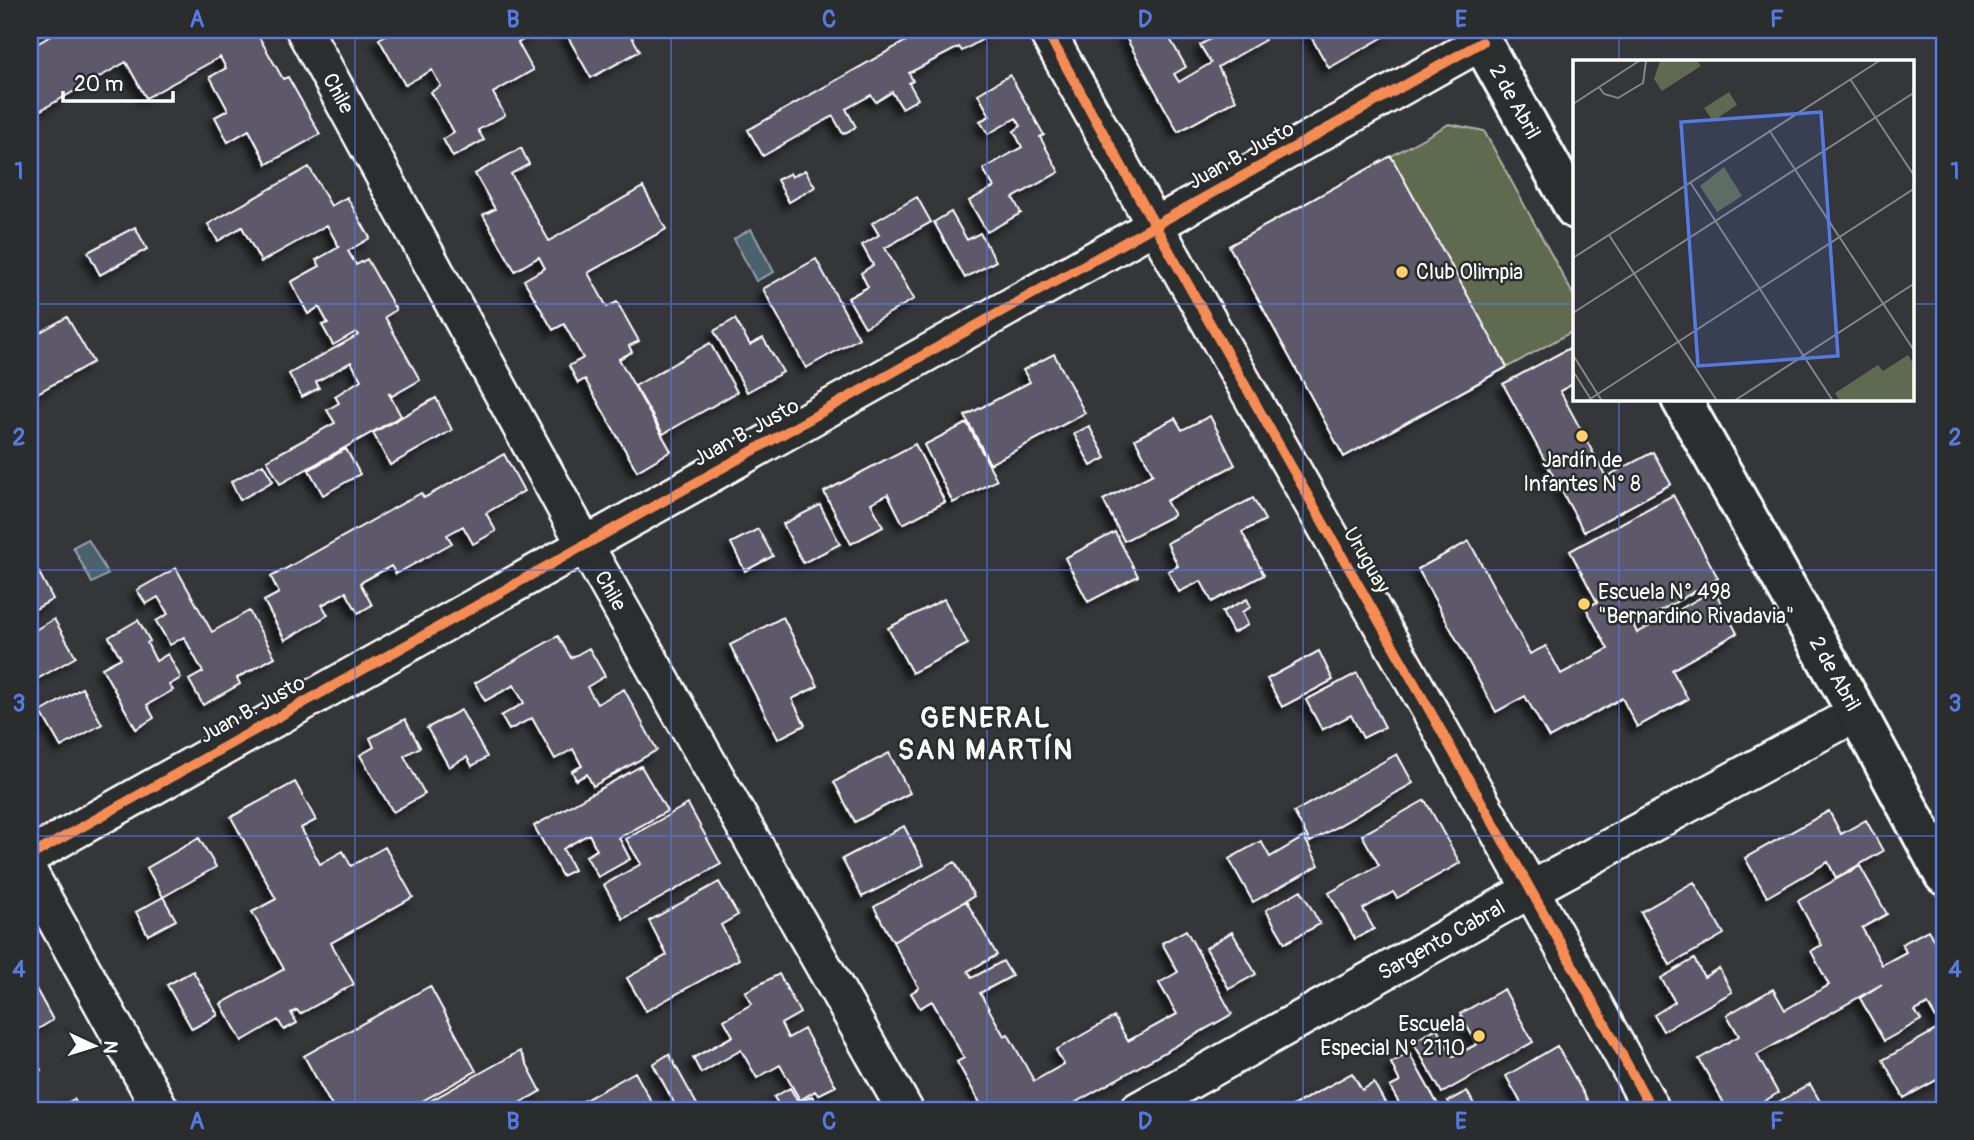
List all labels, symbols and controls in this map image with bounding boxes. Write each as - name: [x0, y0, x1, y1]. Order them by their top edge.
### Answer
- text: A: [190, 5, 205, 34]
- text: B: [506, 5, 520, 34]
- text: C: [822, 5, 836, 34]
- text: D: [1138, 5, 1152, 34]
- text: E: [1455, 5, 1467, 34]
- text: F: [1770, 5, 1784, 34]
- street label: 2 de Abril: [1483, 59, 1546, 144]
- scale bar: [63, 60, 173, 104]
- inset map: [1573, 60, 1914, 401]
- street label: Chile: [316, 68, 360, 119]
- text: 20 m: [74, 71, 123, 98]
- street label: Juan B. Justo: [1184, 115, 1299, 196]
- text: 1: [15, 157, 24, 186]
- text: 1: [1951, 157, 1960, 186]
- place label: Club Olimpia: [1416, 259, 1523, 286]
- marker: Club Olimpia: [1394, 264, 1410, 280]
- street label: Juan B. Justo: [689, 392, 804, 473]
- text: 2: [13, 423, 26, 452]
- text: 2: [1949, 423, 1962, 452]
- marker: Jardín de Infantes N° 8: [1574, 428, 1590, 444]
- place label: Jardín de Infantes N° 8: [1523, 447, 1641, 498]
- street label: Uruguay: [1337, 522, 1396, 598]
- street label: Chile: [588, 566, 633, 616]
- place label: Escuela N° 498 "Bernardino Rivadavia": [1598, 579, 1794, 630]
- marker: Escuela N° 498 "Bernardino Rivadavia": [1576, 596, 1592, 612]
- street label: 2 de Abril: [1803, 632, 1866, 716]
- street label: Juan B. Justo: [195, 669, 310, 750]
- text: 3: [13, 689, 25, 718]
- text: 3: [1949, 689, 1961, 718]
- district label: GENERAL SAN MARTÍN: [898, 701, 1074, 768]
- street label: Sargento Cabral: [1374, 894, 1510, 987]
- text: 4: [12, 955, 26, 984]
- text: 4: [1948, 955, 1962, 984]
- north arrow: [60, 1010, 130, 1080]
- place label: Escuela Especial N° 2110: [1320, 1011, 1465, 1062]
- marker: Escuela Especial N° 2110: [1471, 1028, 1487, 1044]
- text: N: [98, 1040, 122, 1055]
- text: A: [190, 1107, 205, 1136]
- text: B: [506, 1107, 520, 1136]
- text: C: [822, 1107, 836, 1136]
- text: D: [1138, 1107, 1152, 1136]
- text: E: [1455, 1107, 1467, 1136]
- text: F: [1770, 1107, 1784, 1136]

